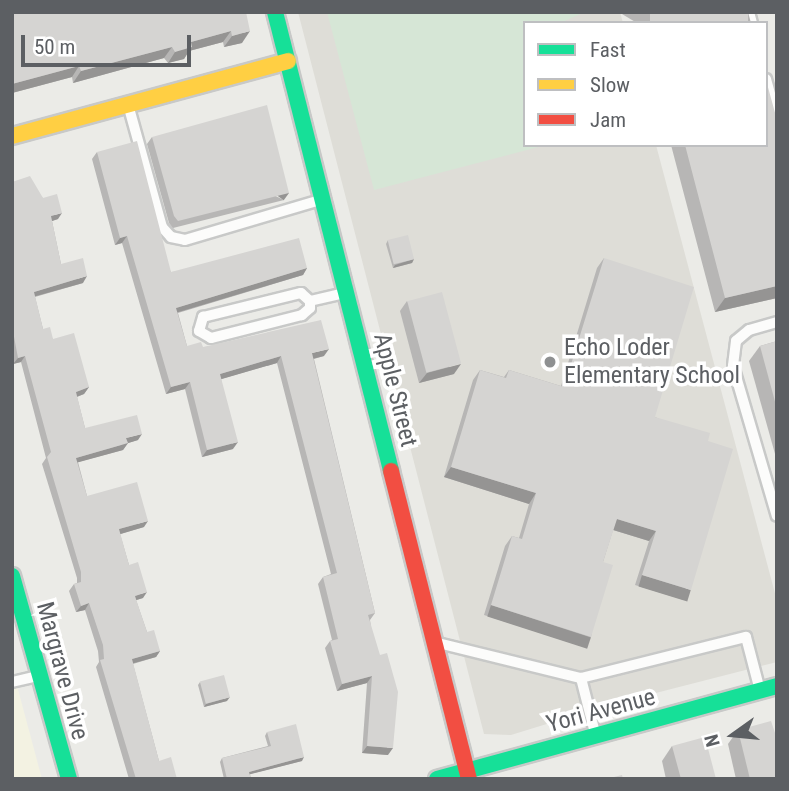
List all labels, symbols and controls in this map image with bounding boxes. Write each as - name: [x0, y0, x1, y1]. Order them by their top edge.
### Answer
- scale bar: [24, 21, 194, 65]
- legend: [523, 21, 768, 147]
- text: 50 m: [34, 35, 75, 59]
- text: Fast: [590, 38, 626, 62]
- text: Slow: [590, 73, 630, 97]
- text: Jam: [590, 108, 626, 132]
- street label: Apple Street: [367, 330, 423, 450]
- place label: Echo Loder Elementary School: [564, 334, 740, 390]
- marker: Echo Loder Elementary School: [542, 354, 558, 370]
- street label: Margrave Drive: [30, 599, 94, 743]
- street label: Yori Avenue: [544, 683, 658, 739]
- north arrow: [698, 700, 768, 770]
- text: N: [700, 732, 725, 749]

